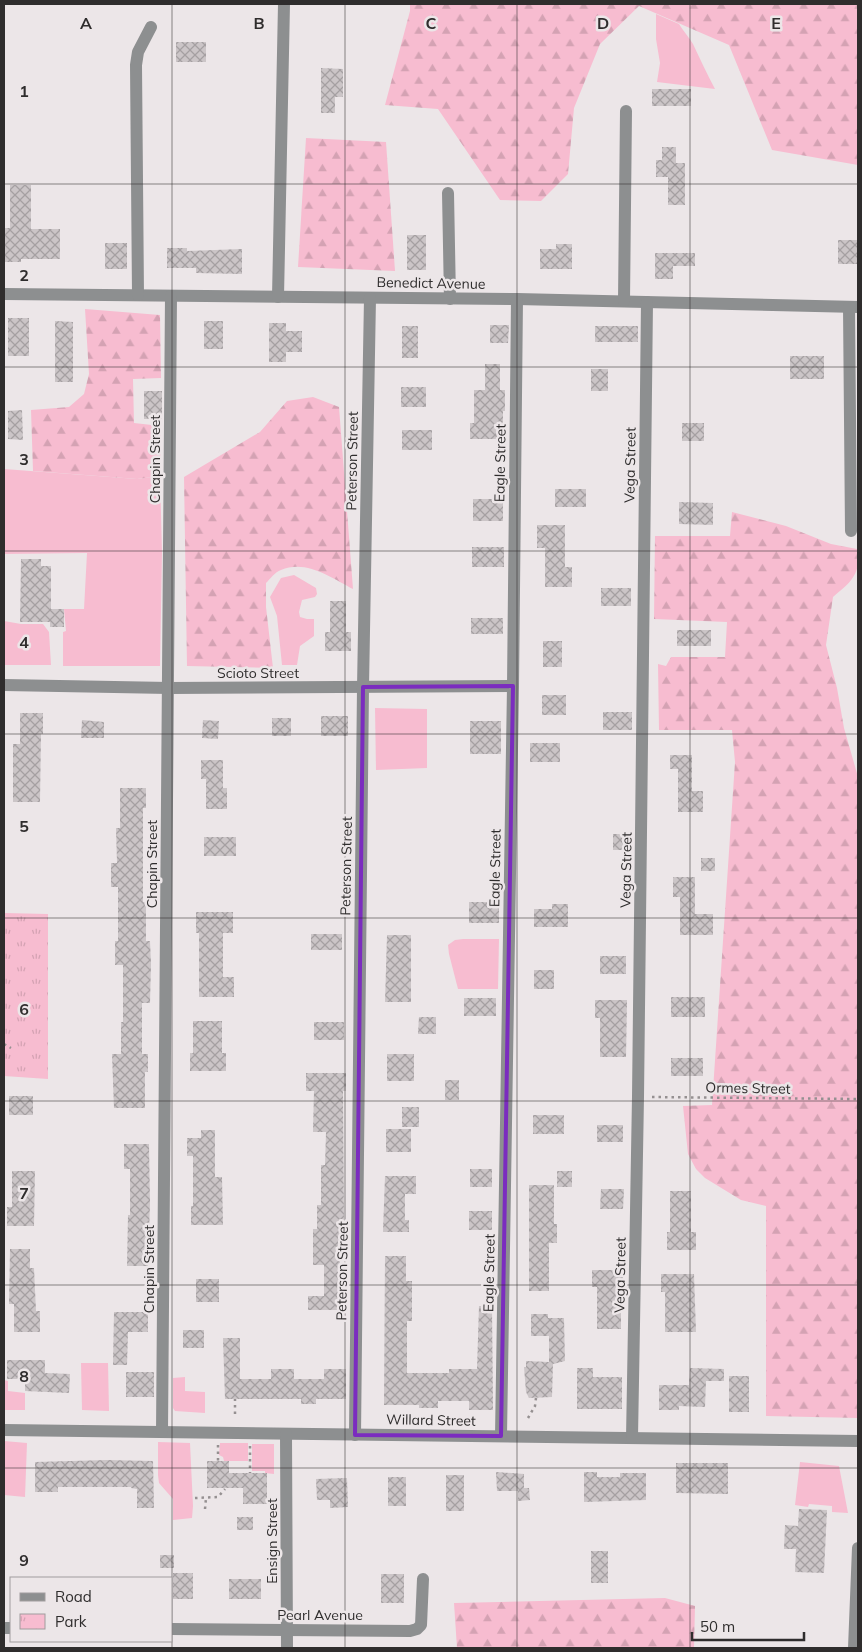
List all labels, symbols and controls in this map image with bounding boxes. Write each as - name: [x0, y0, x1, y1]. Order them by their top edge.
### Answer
- text: A: [80, 13, 92, 33]
- text: B: [253, 13, 265, 33]
- text: C: [426, 13, 437, 33]
- text: D: [597, 13, 609, 33]
- text: E: [771, 13, 781, 33]
- text: 1: [19, 81, 29, 101]
- text: 2: [19, 265, 29, 285]
- street label: Benedict Avenue: [376, 273, 486, 293]
- street label: Peterson Street: [342, 411, 362, 511]
- street label: Chapin Street: [146, 415, 164, 503]
- street label: Eagle Street: [490, 424, 510, 502]
- street label: Vega Street: [620, 427, 640, 503]
- text: 3: [19, 449, 29, 469]
- text: 4: [19, 632, 29, 652]
- street label: Scioto Street: [217, 664, 299, 682]
- text: 5: [19, 816, 29, 836]
- street label: Peterson Street: [336, 816, 356, 916]
- street label: Chapin Street: [143, 820, 161, 908]
- street label: Eagle Street: [485, 829, 505, 907]
- street label: Vega Street: [616, 832, 636, 908]
- text: 6: [19, 999, 29, 1019]
- street label: Ormes Street: [705, 1078, 791, 1098]
- text: 7: [19, 1183, 29, 1203]
- street label: Peterson Street: [332, 1221, 352, 1321]
- street label: Chapin Street: [140, 1225, 158, 1313]
- street label: Eagle Street: [479, 1234, 499, 1312]
- street label: Vega Street: [610, 1237, 630, 1313]
- text: 8: [19, 1366, 29, 1386]
- street label: Willard Street: [386, 1410, 476, 1430]
- street label: Ensign Street: [263, 1498, 281, 1584]
- text: 9: [19, 1550, 29, 1570]
- legend: [10, 1577, 172, 1642]
- text: Road: [55, 1587, 92, 1606]
- street label: Pearl Avenue: [277, 1606, 363, 1624]
- scale bar: [692, 1610, 804, 1642]
- text: Park: [55, 1612, 87, 1631]
- text: 50 m: [700, 1617, 735, 1636]

